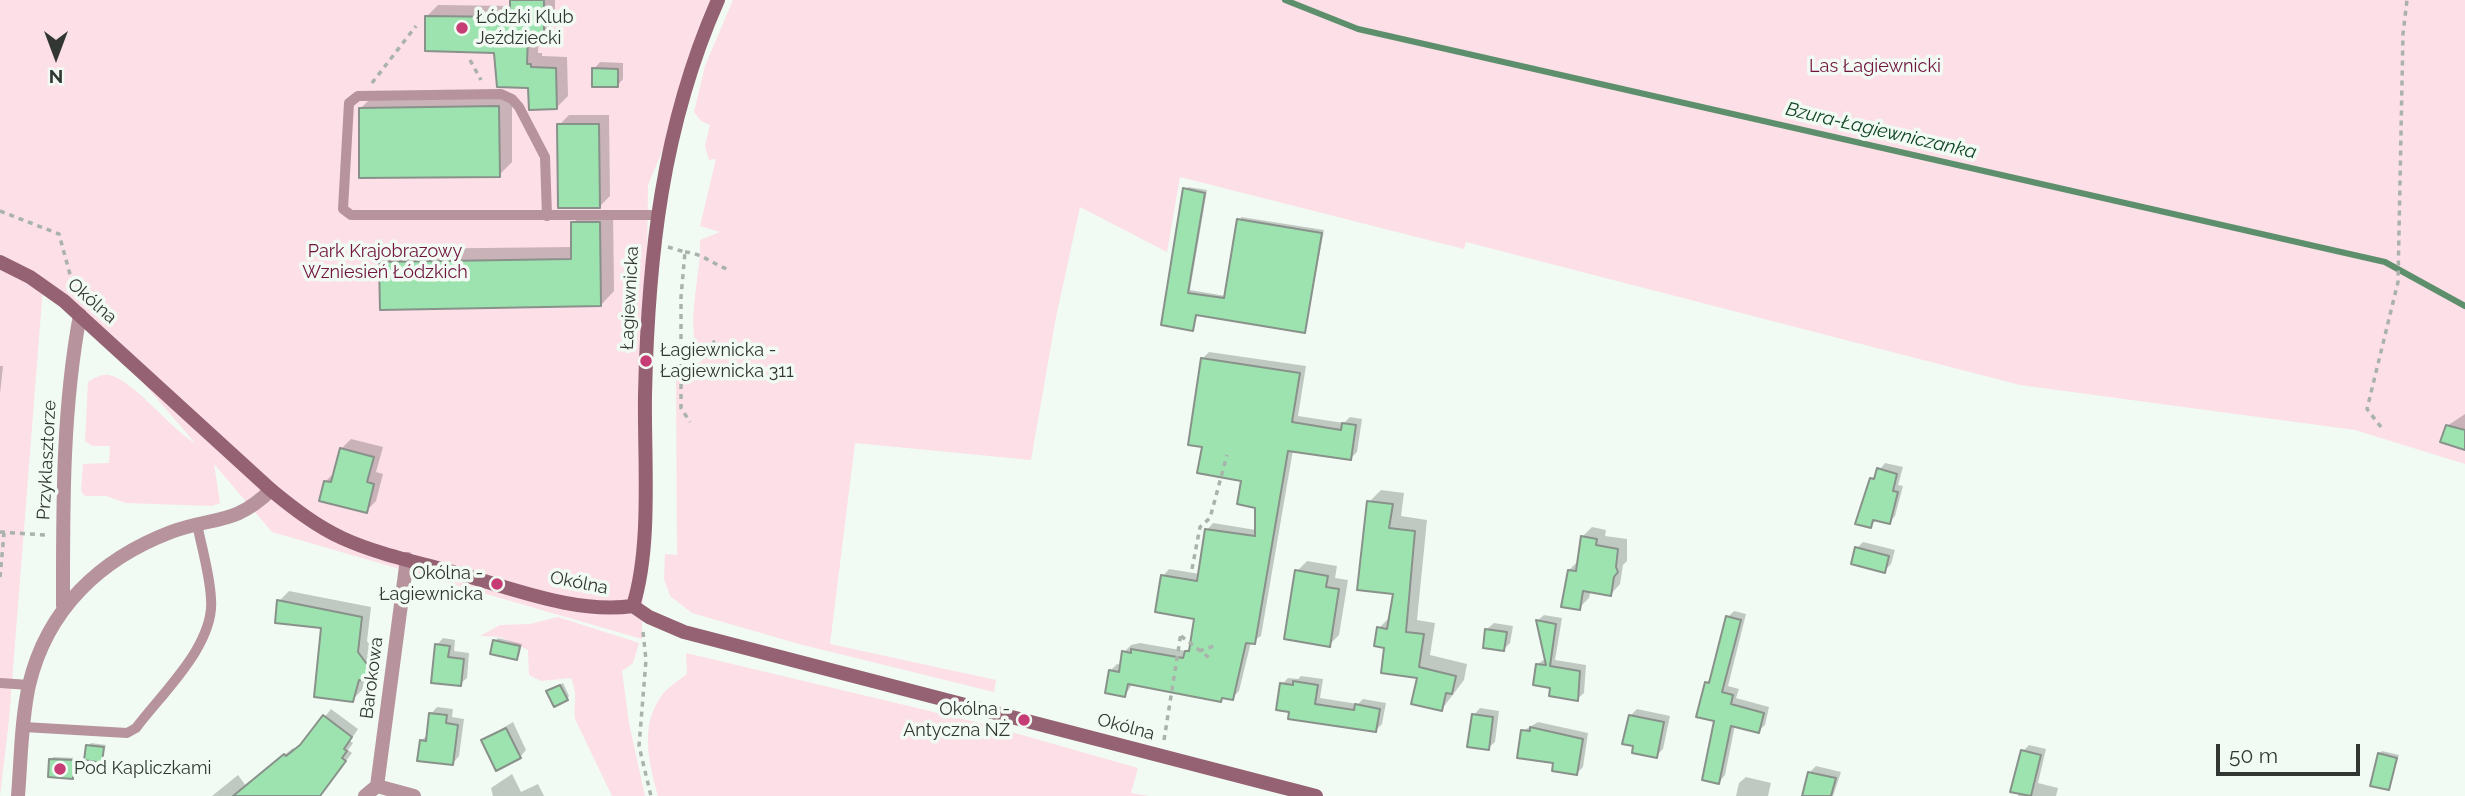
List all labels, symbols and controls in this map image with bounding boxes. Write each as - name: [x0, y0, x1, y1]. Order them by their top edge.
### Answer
- place label: Łódzki Klub Jeździecki: [476, 7, 574, 50]
- marker: Łódzki Klub Jeździecki: [454, 20, 470, 36]
- north arrow: [21, 21, 91, 91]
- park label: Las Łagiewnicki: [1809, 56, 1941, 78]
- text: N: [49, 66, 63, 88]
- water label: Bzura-Łagiewniczanka: [1783, 98, 1979, 164]
- park label: Park Krajobrazowy Wzniesień Łódzkich: [302, 241, 468, 284]
- street label: Łagiewnicka: [616, 245, 644, 351]
- street label: Okólna: [63, 274, 121, 328]
- place label: Łagiewnicka - Łagiewnicka 311: [660, 340, 794, 382]
- marker: Łagiewnicka - Łagiewnicka 311: [638, 353, 654, 369]
- street label: Przyklasztorze: [33, 399, 61, 521]
- place label: Okólna - Łagiewnicka: [379, 563, 483, 606]
- street label: Okólna: [548, 567, 610, 599]
- marker: Okólna - Łagiewnicka: [489, 576, 505, 592]
- street label: Barokowa: [356, 636, 388, 720]
- place label: Okólna - Antyczna NŻ: [903, 699, 1010, 742]
- street label: Okólna: [1095, 709, 1157, 745]
- marker: Okólna - Antyczna NŻ: [1016, 712, 1032, 728]
- scale bar: [2220, 730, 2364, 774]
- text: 50 m: [2229, 743, 2278, 768]
- place label: Pod Kapliczkami: [74, 758, 211, 780]
- marker: Pod Kapliczkami: [52, 761, 68, 777]

